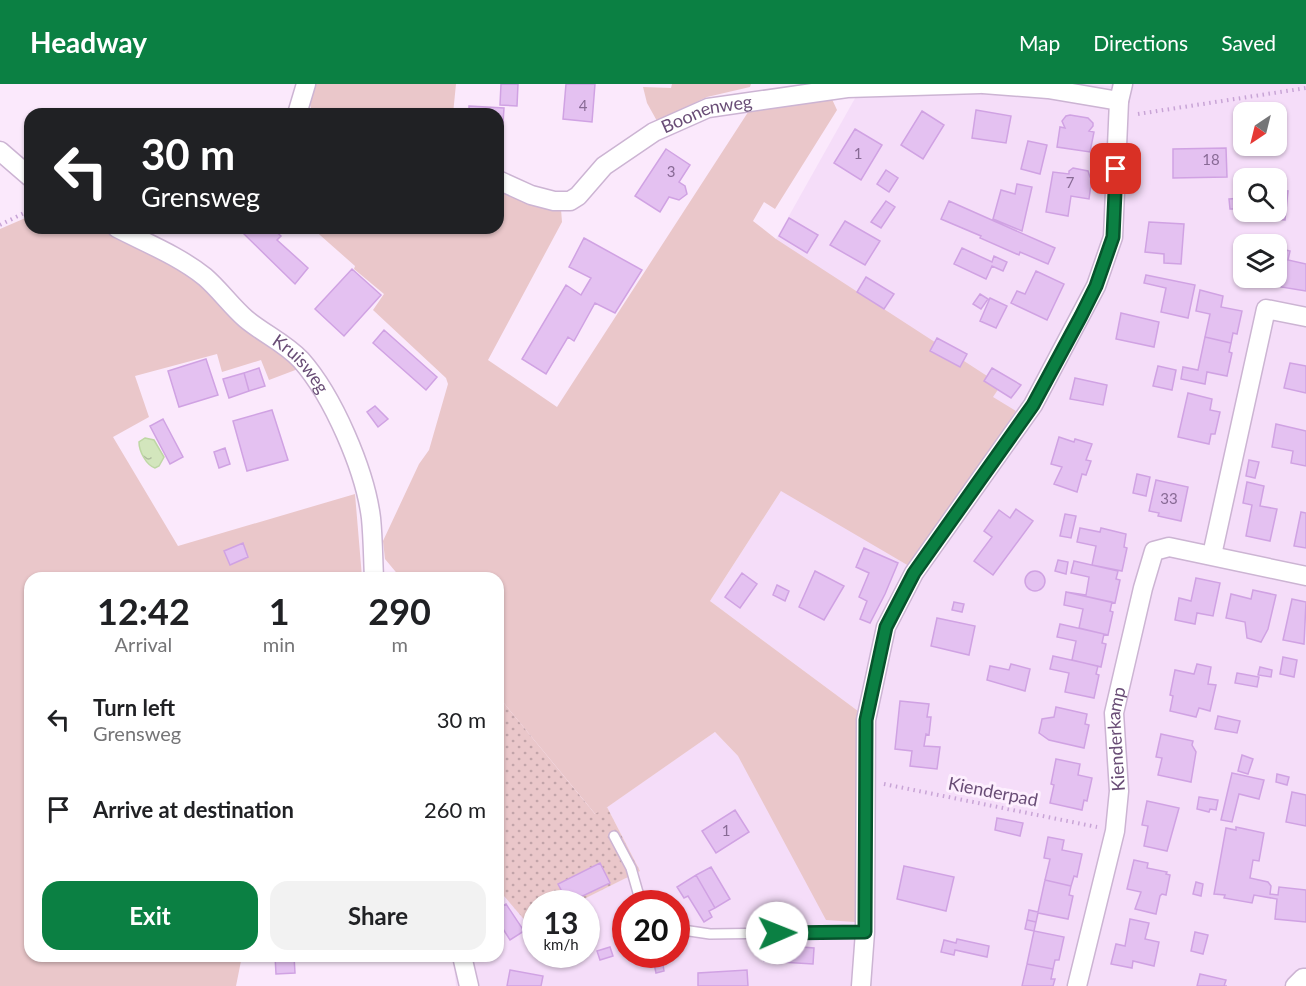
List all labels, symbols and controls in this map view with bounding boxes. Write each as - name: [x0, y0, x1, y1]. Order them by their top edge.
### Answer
- text: Headway: [30, 25, 147, 59]
- text: Map: [1019, 30, 1060, 55]
- text: Directions: [1093, 30, 1188, 55]
- text: Saved: [1221, 30, 1276, 55]
- street label: Boonenweg: [658, 90, 753, 137]
- house number: 4: [579, 96, 588, 114]
- north arrow: [1233, 102, 1287, 156]
- map controls: [1233, 102, 1287, 288]
- text: 30 m: [141, 129, 235, 179]
- icon: left: [42, 132, 120, 210]
- pin: [1090, 143, 1141, 194]
- house number: 1: [854, 144, 862, 162]
- house number: 18: [1202, 150, 1220, 168]
- icon: arrive: [1099, 152, 1132, 185]
- house number: 3: [667, 162, 675, 180]
- button: search: [1233, 168, 1287, 222]
- house number: 7: [1066, 173, 1075, 191]
- text: Grensweg: [141, 180, 260, 213]
- button: layers: [1233, 234, 1287, 288]
- street label: Kruisweg: [269, 329, 334, 397]
- house number: 33: [1160, 489, 1178, 507]
- text: 12:42: [97, 589, 190, 633]
- text: 1: [269, 589, 290, 633]
- text: 290: [368, 589, 431, 633]
- text: Arrival: [115, 632, 172, 656]
- text: min: [263, 632, 295, 656]
- text: m: [391, 632, 408, 656]
- street label: Kienderkamp: [1102, 684, 1130, 792]
- text: Turn left: [93, 694, 175, 721]
- icon: left: [42, 703, 75, 736]
- text: 30 m: [437, 706, 486, 733]
- text: Grensweg: [93, 721, 181, 745]
- street label: Kienderpad: [946, 772, 1040, 811]
- icon: arrive: [42, 793, 75, 826]
- text: Arrive at destination: [93, 796, 294, 823]
- text: 260 m: [424, 796, 486, 823]
- house number: 1: [722, 821, 730, 839]
- button: Exit: [42, 881, 258, 950]
- button: Share: [270, 881, 486, 950]
- speed limit sign: 20: [612, 890, 690, 968]
- position arrow: [745, 901, 809, 965]
- text: 13: [544, 904, 578, 940]
- text: km/h: [543, 935, 579, 953]

